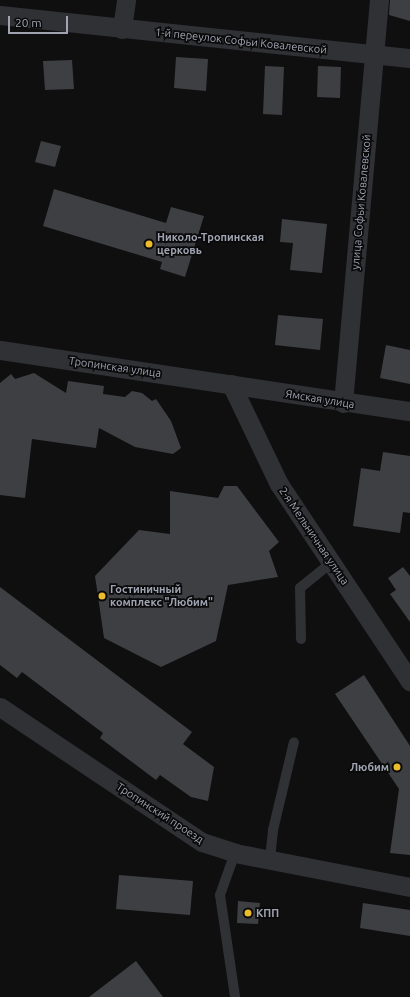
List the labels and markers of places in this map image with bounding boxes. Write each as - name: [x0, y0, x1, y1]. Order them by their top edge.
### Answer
- place label: Николо-Тропинская церковь: [157, 231, 264, 257]
- marker: Николо-Тропинская церковь: [144, 239, 154, 249]
- place label: Гостиничный комплекс "Любим": [110, 583, 213, 609]
- marker: Гостиничный комплекс "Любим": [97, 591, 107, 601]
- place label: Любим: [350, 760, 389, 774]
- marker: Любим: [392, 762, 402, 772]
- place label: КПП: [256, 906, 279, 920]
- marker: КПП: [243, 908, 253, 918]

